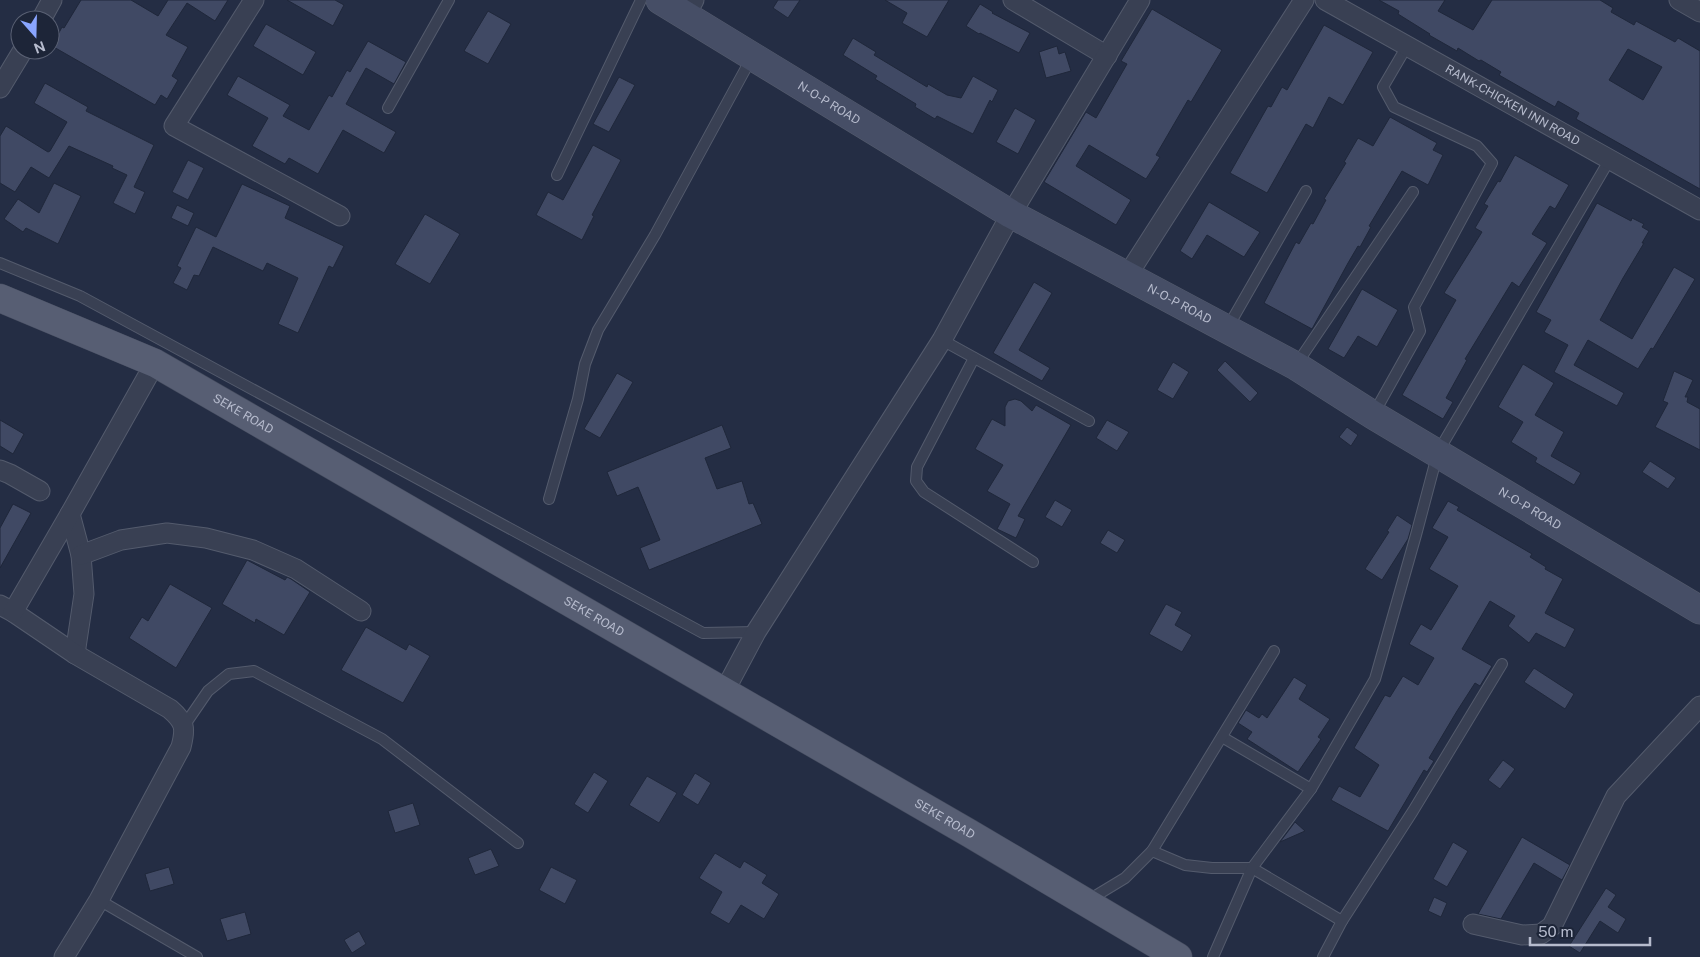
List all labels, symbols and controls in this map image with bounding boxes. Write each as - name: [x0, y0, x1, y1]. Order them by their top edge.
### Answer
- north arrow: [10, 10, 60, 60]
- text: N: [32, 38, 47, 57]
- street label: RANK-CHICKEN INN ROAD: [1443, 62, 1582, 148]
- street label: N-O-P ROAD: [795, 79, 863, 127]
- street label: N-O-P ROAD: [1145, 281, 1214, 327]
- street label: SEKE ROAD: [211, 391, 276, 437]
- street label: N-O-P ROAD: [1496, 484, 1564, 533]
- street label: SEKE ROAD: [561, 594, 627, 639]
- street label: SEKE ROAD: [912, 796, 977, 842]
- scale bar: [1530, 914, 1650, 946]
- text: 50 m: [1538, 923, 1573, 940]

